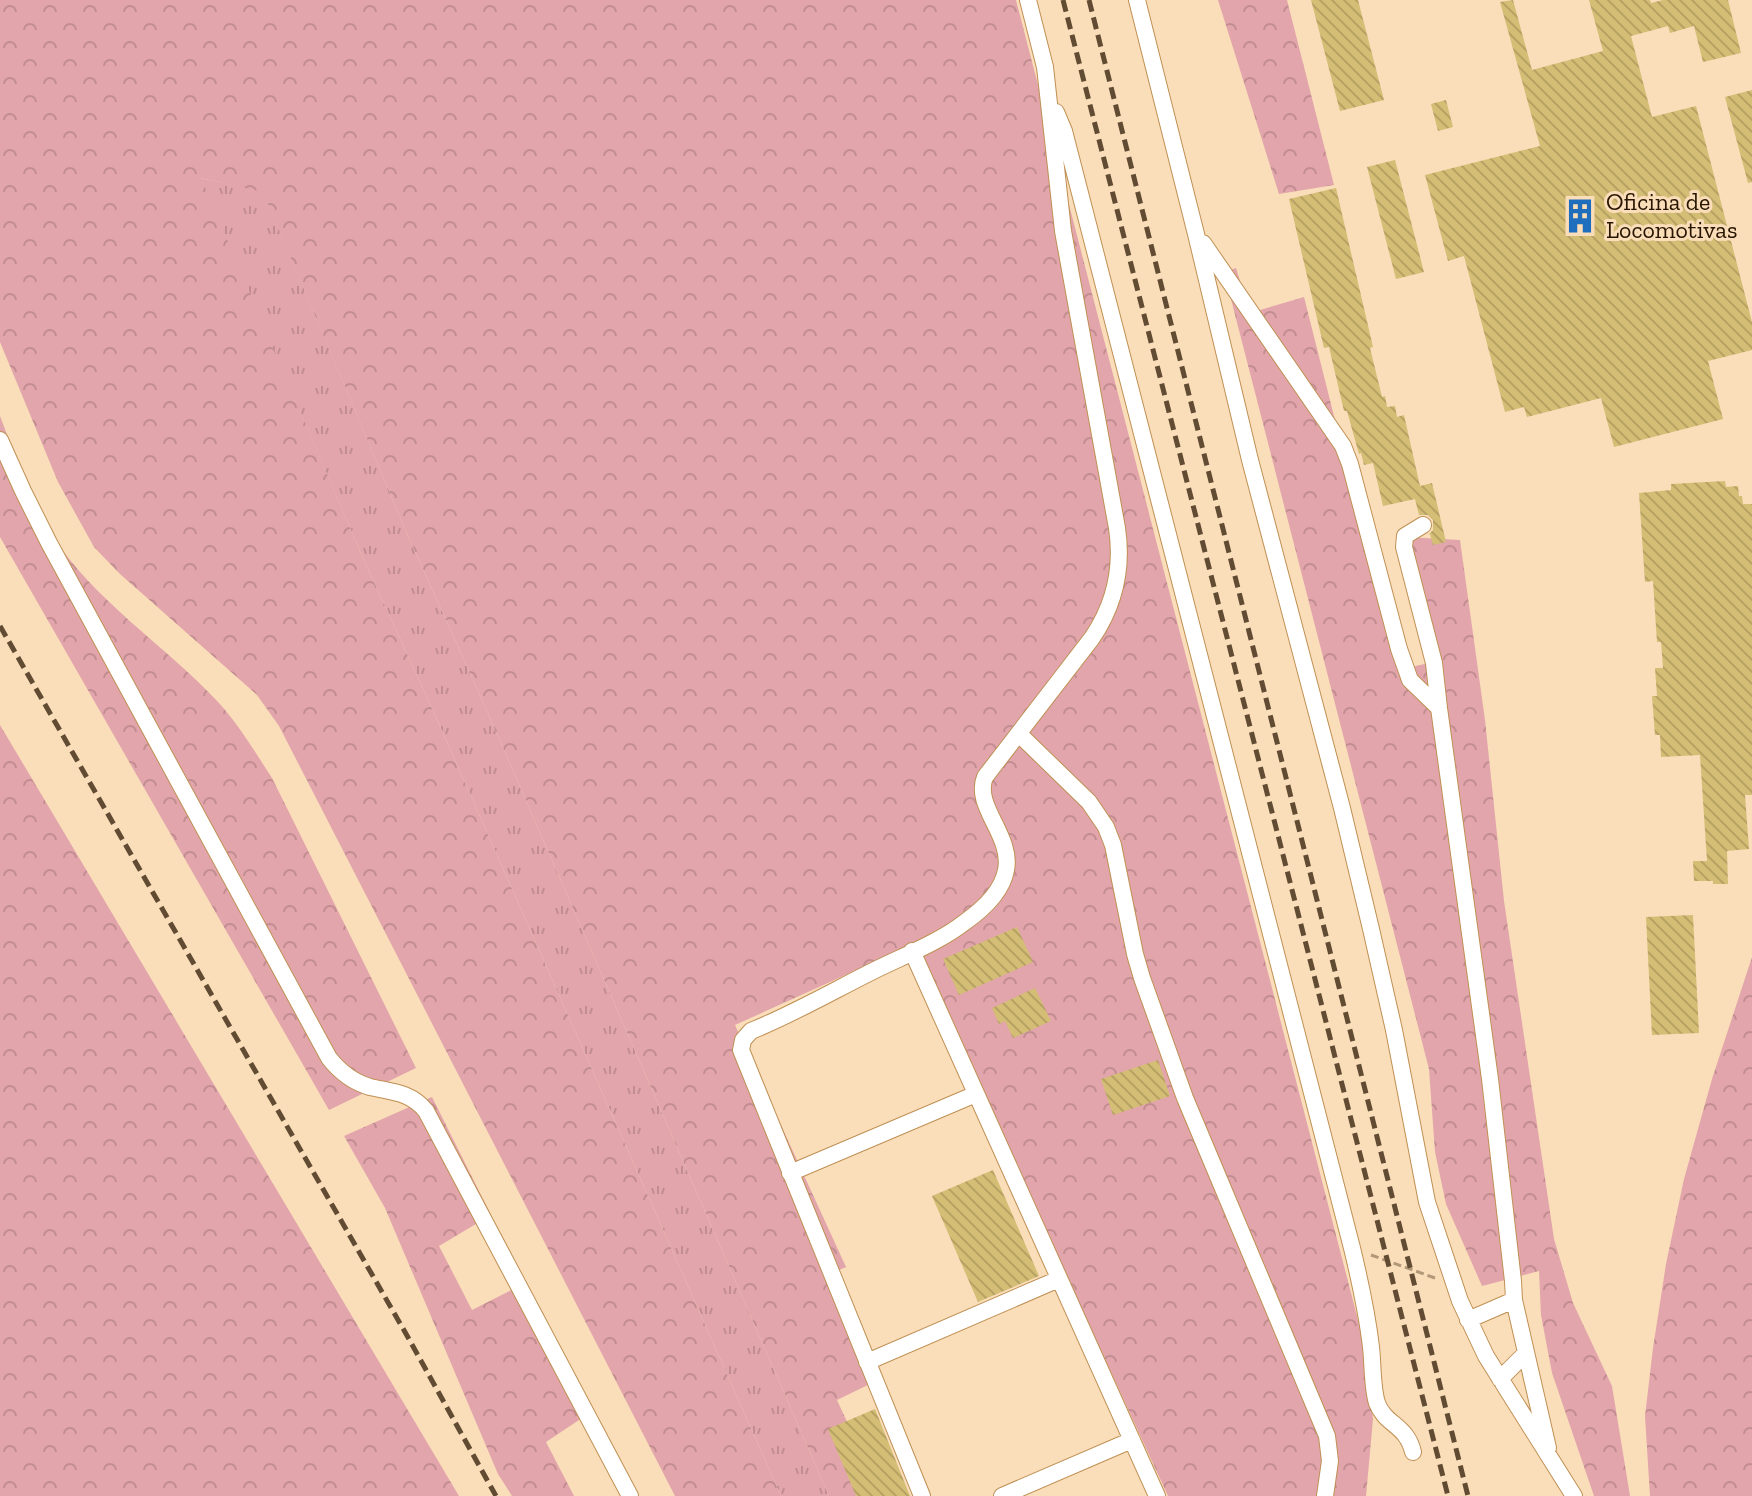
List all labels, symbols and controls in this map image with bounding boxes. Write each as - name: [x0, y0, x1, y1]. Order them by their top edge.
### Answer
- place label: Oficina de Locomotivas: [1606, 187, 1737, 244]
- building icon: Oficina de Locomotivas: [1561, 197, 1599, 235]

